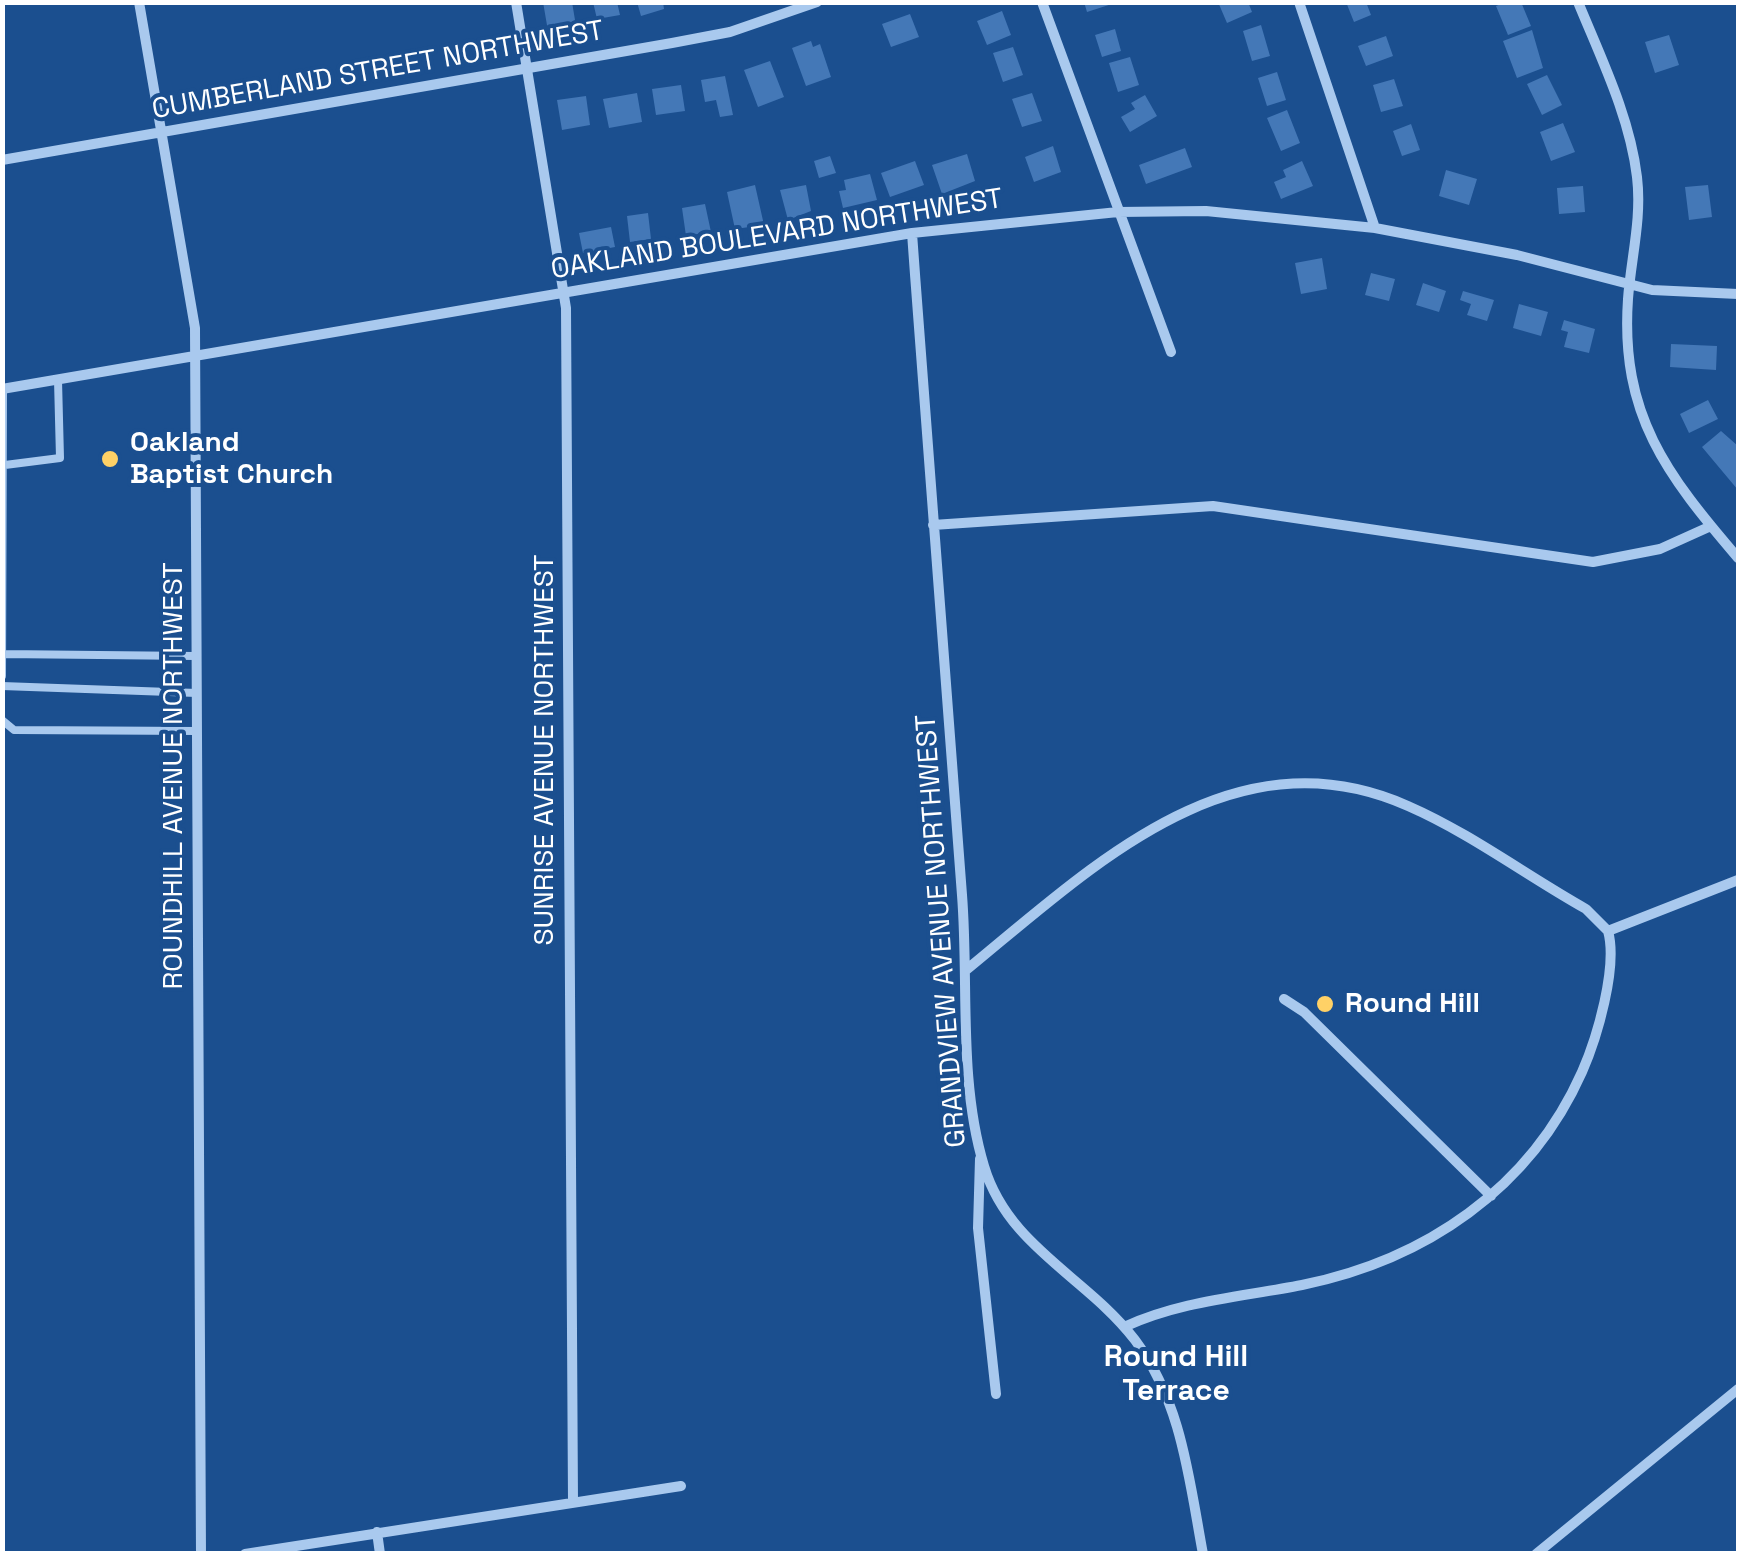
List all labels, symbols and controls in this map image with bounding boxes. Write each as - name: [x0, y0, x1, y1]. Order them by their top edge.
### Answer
- street label: CUMBERLAND STREET NORTHWEST: [149, 15, 607, 127]
- street label: OAKLAND BOULEVARD NORTHWEST: [549, 183, 1005, 287]
- place label: Oakland Baptist Church: [130, 426, 333, 492]
- marker: Oakland Baptist Church: [99, 448, 121, 470]
- street label: SUNRISE AVENUE NORTHWEST: [528, 554, 562, 946]
- street label: ROUNDHILL AVENUE NORTHWEST: [157, 562, 191, 990]
- street label: GRANDVIEW AVENUE NORTHWEST: [910, 713, 974, 1149]
- place label: Round Hill: [1345, 987, 1480, 1021]
- marker: Round Hill: [1314, 993, 1336, 1015]
- district label: Round Hill Terrace: [1104, 1340, 1248, 1410]

